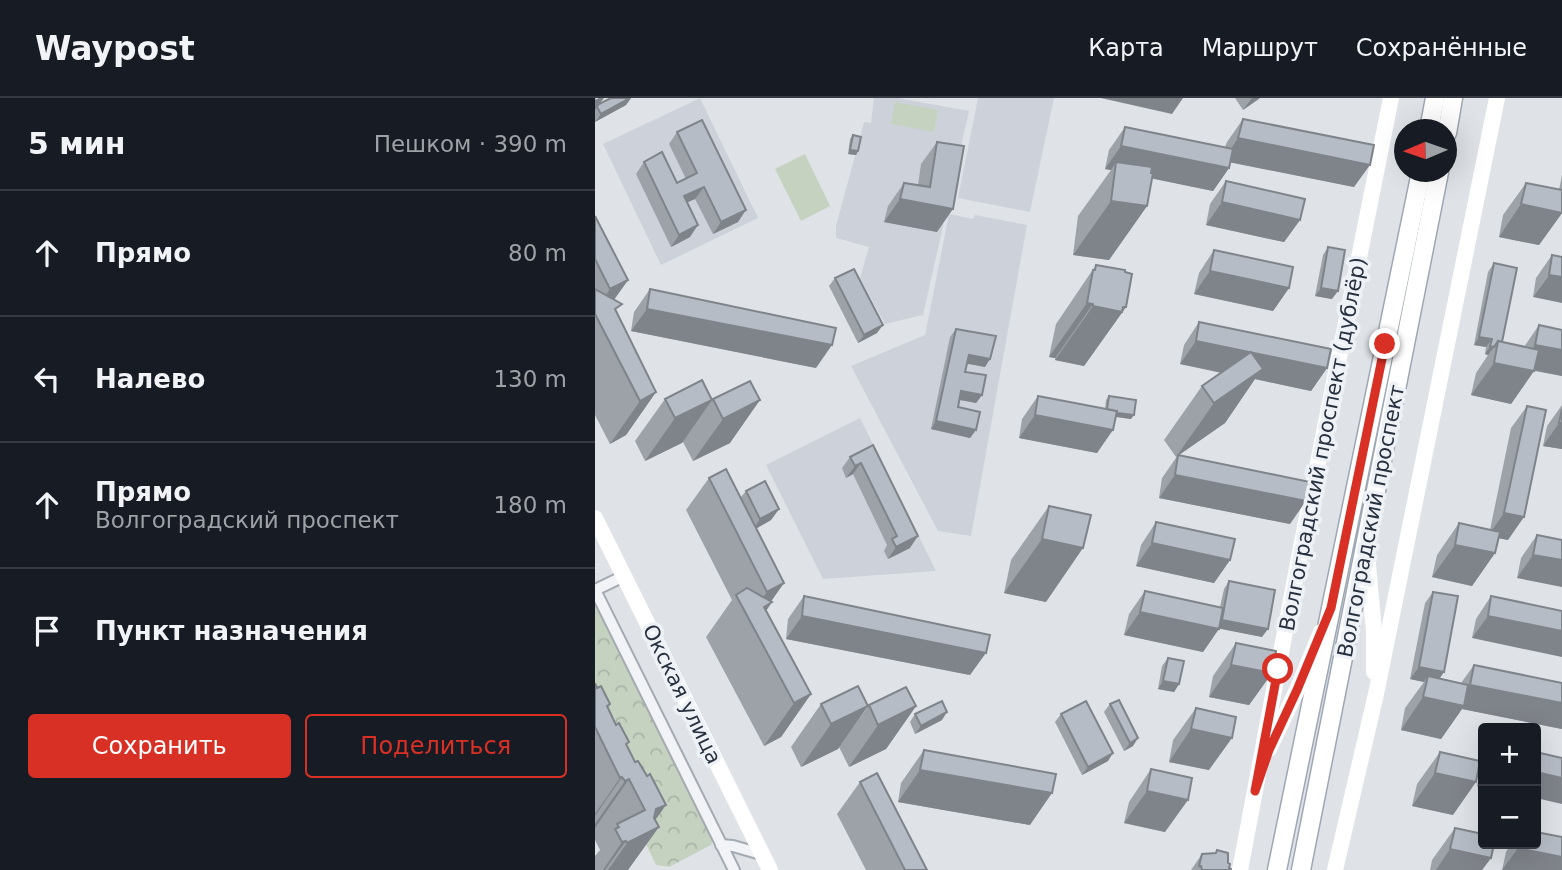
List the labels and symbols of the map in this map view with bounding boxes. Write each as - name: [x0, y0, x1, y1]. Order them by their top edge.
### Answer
- north arrow: [1394, 119, 1457, 182]
- street label: Волгоградский проспект (дублёр): [1274, 255, 1372, 633]
- route end: [1369, 328, 1400, 359]
- street label: Волгоградский проспект: [1332, 382, 1410, 660]
- street label: Окская улица: [638, 620, 726, 768]
- route start: [1262, 653, 1293, 684]

